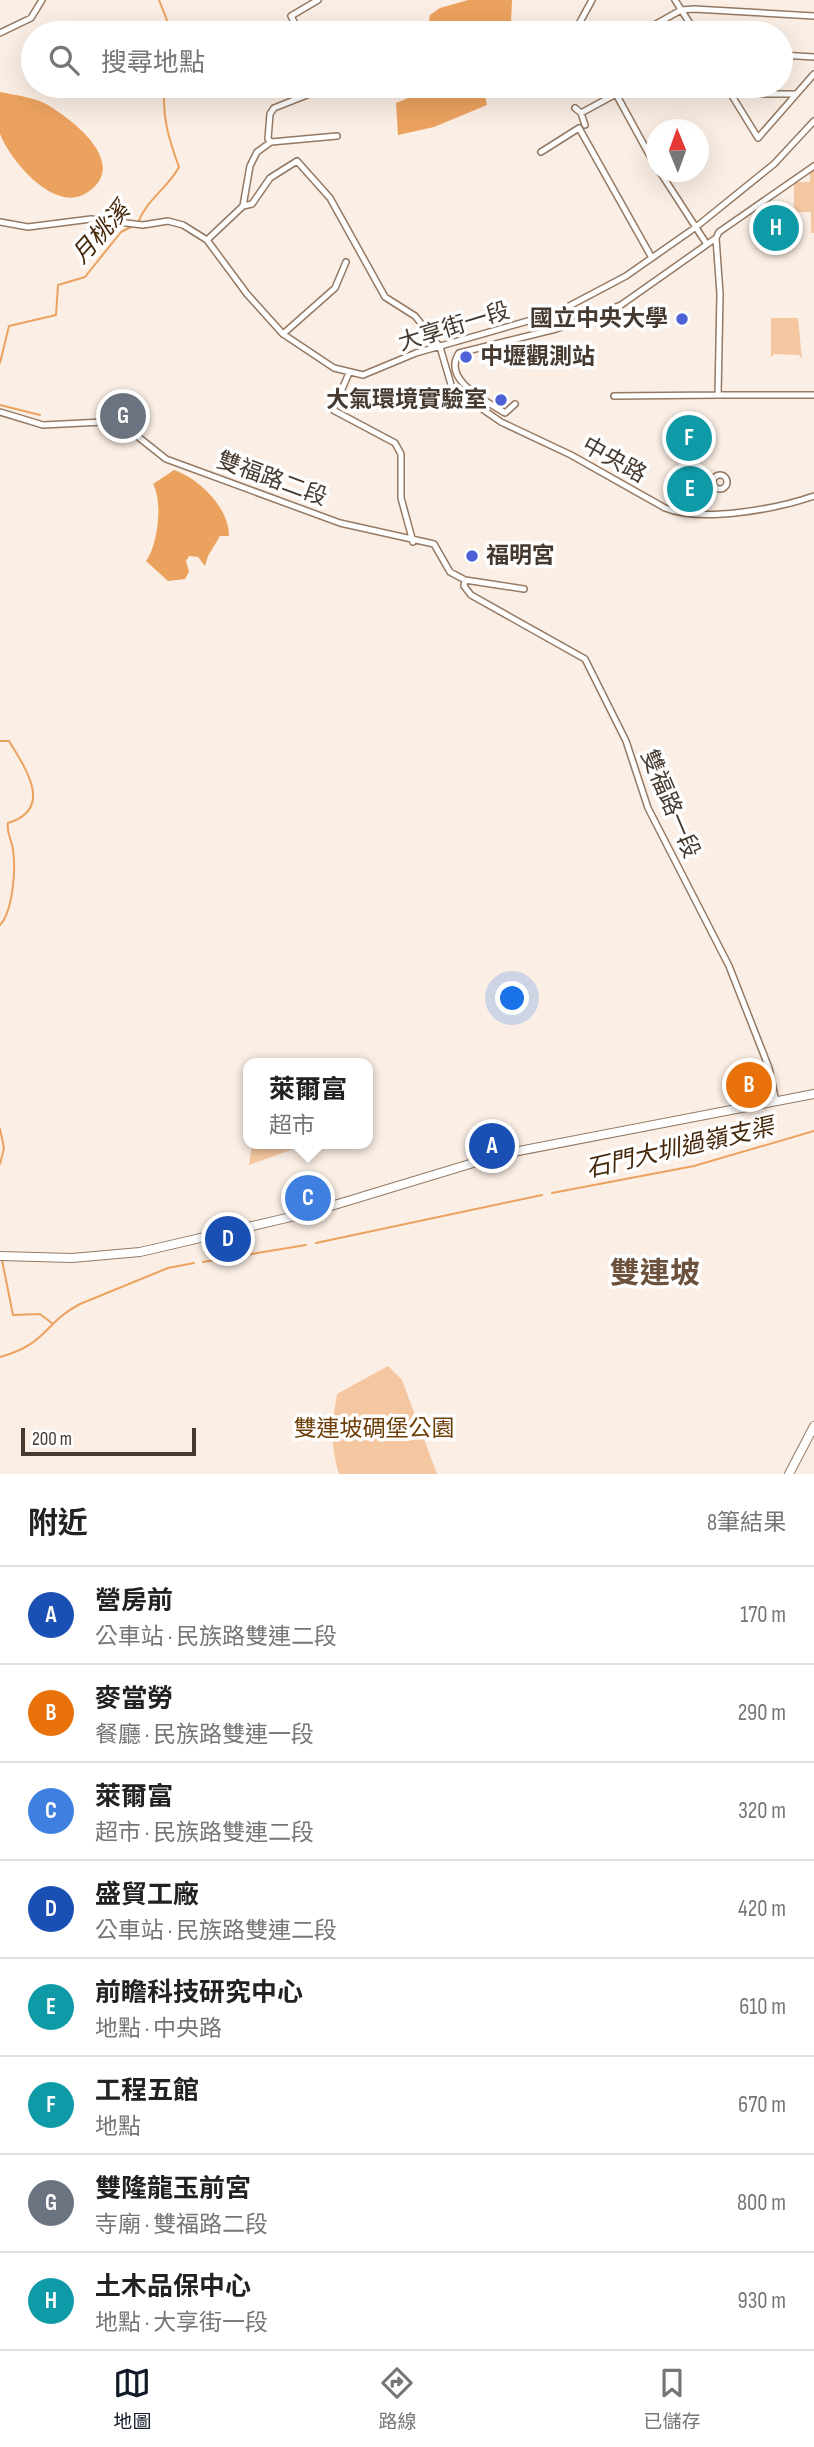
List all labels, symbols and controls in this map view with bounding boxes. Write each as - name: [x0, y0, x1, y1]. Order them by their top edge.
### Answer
- search box: [21, 21, 793, 98]
- icon: search: [45, 41, 83, 79]
- text: 搜尋地點: [101, 48, 205, 79]
- north arrow: [646, 119, 709, 182]
- water label: 月桃溪: [66, 194, 138, 269]
- pin: H: [753, 202, 799, 254]
- street label: 大享街一段: [395, 297, 513, 357]
- place label: 國立中央大學: [530, 305, 668, 333]
- marker: 國立中央大學: [674, 311, 690, 327]
- place label: 中壢觀測站: [480, 343, 595, 371]
- marker: 中壢觀測站: [458, 349, 474, 365]
- place label: 大氣環境實驗室: [326, 386, 487, 414]
- pin: G: [100, 390, 146, 442]
- marker: 大氣環境實驗室: [493, 392, 509, 408]
- pin: F: [666, 412, 712, 464]
- street label: 中央路: [577, 431, 651, 489]
- street label: 雙福路二段: [213, 446, 331, 512]
- pin: E: [667, 463, 713, 515]
- place label: 福明宮: [486, 542, 555, 570]
- marker: 福明宮: [464, 548, 480, 564]
- street label: 雙福路一段: [635, 746, 705, 862]
- your location: [495, 981, 529, 1015]
- popup: [243, 1058, 373, 1149]
- pin: B: [726, 1059, 772, 1111]
- text: 萊爾富: [269, 1075, 347, 1106]
- text: 超市: [269, 1112, 315, 1140]
- water label: 石門大圳過嶺支渠: [583, 1112, 780, 1184]
- pin: A: [469, 1120, 515, 1172]
- pin: C: [285, 1172, 331, 1224]
- pin: D: [205, 1213, 251, 1265]
- district label: 雙連坡: [610, 1256, 700, 1292]
- park label: 雙連坡碉堡公園: [294, 1415, 455, 1443]
- scale bar: [21, 1425, 196, 1457]
- text: 200 m: [32, 1428, 72, 1451]
- text: 附近: [28, 1506, 88, 1542]
- text: 8筆結果: [707, 1509, 786, 1537]
- text: 營房前: [95, 1586, 173, 1617]
- text: A: [46, 1601, 56, 1629]
- text: 170 m: [740, 1601, 786, 1629]
- text: 公車站 · 民族路雙連二段: [95, 1623, 337, 1651]
- text: 麥當勞: [95, 1684, 173, 1715]
- text: B: [46, 1699, 56, 1727]
- text: 290 m: [738, 1699, 786, 1727]
- text: 餐廳 · 民族路雙連一段: [95, 1721, 314, 1749]
- text: 萊爾富: [95, 1782, 173, 1813]
- text: C: [45, 1797, 57, 1825]
- text: 320 m: [738, 1797, 786, 1825]
- text: 超市 · 民族路雙連二段: [95, 1819, 314, 1847]
- text: 盛貿工廠: [95, 1880, 199, 1911]
- text: D: [45, 1895, 57, 1923]
- text: 420 m: [738, 1895, 786, 1923]
- text: 公車站 · 民族路雙連二段: [95, 1917, 337, 1945]
- text: 前瞻科技研究中心: [95, 1978, 303, 2009]
- text: E: [46, 1993, 56, 2021]
- text: 610 m: [739, 1993, 786, 2021]
- text: 地點 · 中央路: [95, 2015, 222, 2043]
- text: 工程五館: [95, 2076, 199, 2107]
- text: F: [46, 2091, 56, 2119]
- text: 670 m: [738, 2091, 786, 2119]
- text: 地點: [95, 2113, 141, 2141]
- text: 雙隆龍玉前宮: [95, 2174, 251, 2205]
- text: G: [45, 2189, 57, 2217]
- text: 800 m: [737, 2189, 786, 2217]
- text: 寺廟 · 雙福路二段: [95, 2211, 268, 2239]
- text: 土木品保中心: [95, 2272, 251, 2303]
- text: H: [45, 2287, 57, 2315]
- text: 930 m: [737, 2287, 786, 2315]
- text: 地點 · 大享街一段: [95, 2309, 268, 2337]
- tab: 地圖: [113, 2364, 152, 2434]
- tab: 路線: [378, 2364, 417, 2434]
- tab: 已儲存: [643, 2364, 701, 2434]

